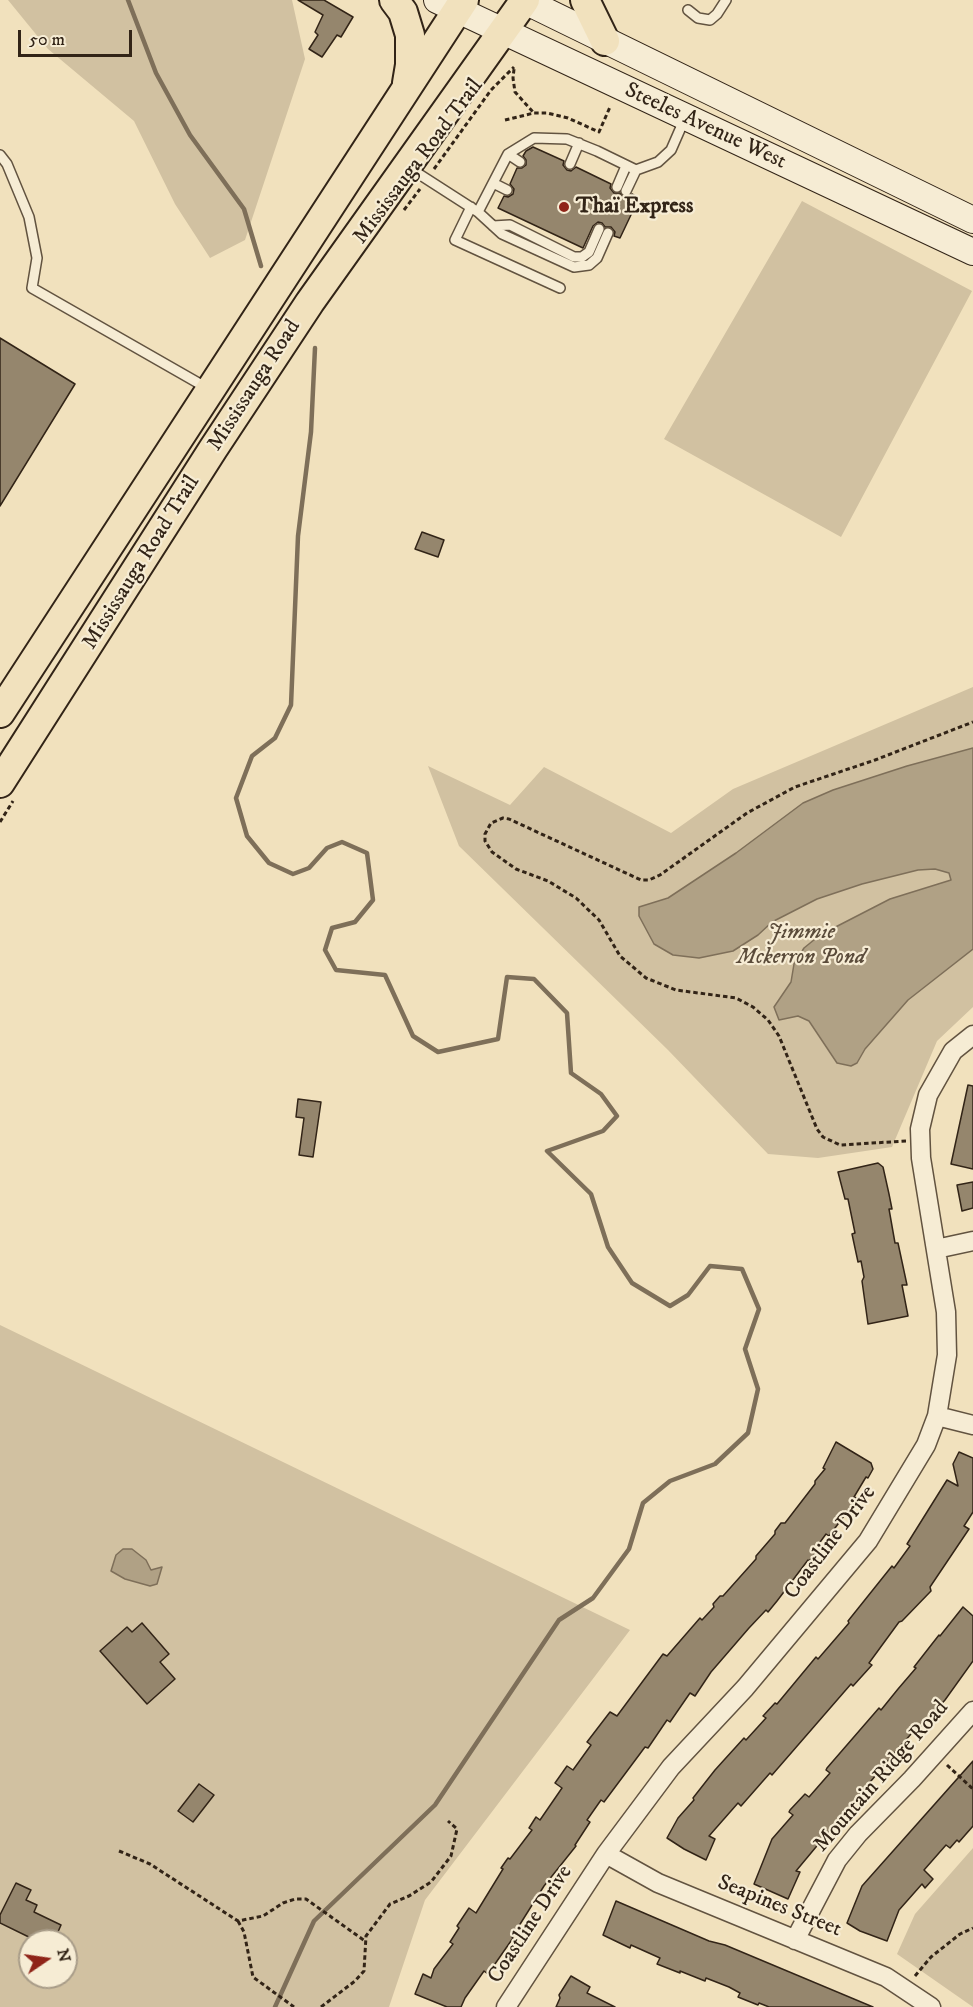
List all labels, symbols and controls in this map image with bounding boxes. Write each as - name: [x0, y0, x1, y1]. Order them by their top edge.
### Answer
- scale bar: [21, 18, 135, 56]
- text: 50 m: [29, 29, 65, 51]
- street label: Mississauga Road Trail: [348, 74, 490, 250]
- street label: Steeles Avenue West: [620, 78, 790, 176]
- place label: Thaï Express: [576, 194, 693, 220]
- marker: Thaï Express: [557, 200, 571, 214]
- street label: Mississauga Road: [203, 315, 307, 457]
- street label: Mississauga Road Trail: [78, 471, 206, 655]
- park label: Jimmie Mckerron Pond: [737, 920, 865, 972]
- street label: Coastline Drive: [780, 1481, 882, 1605]
- street label: Mountain Ridge Road: [809, 1696, 955, 1858]
- street label: Coastline Drive: [483, 1861, 579, 1989]
- street label: Seapines Street: [713, 1870, 845, 1944]
- north arrow: [18, 1929, 78, 1989]
- text: N: [52, 1947, 75, 1964]

